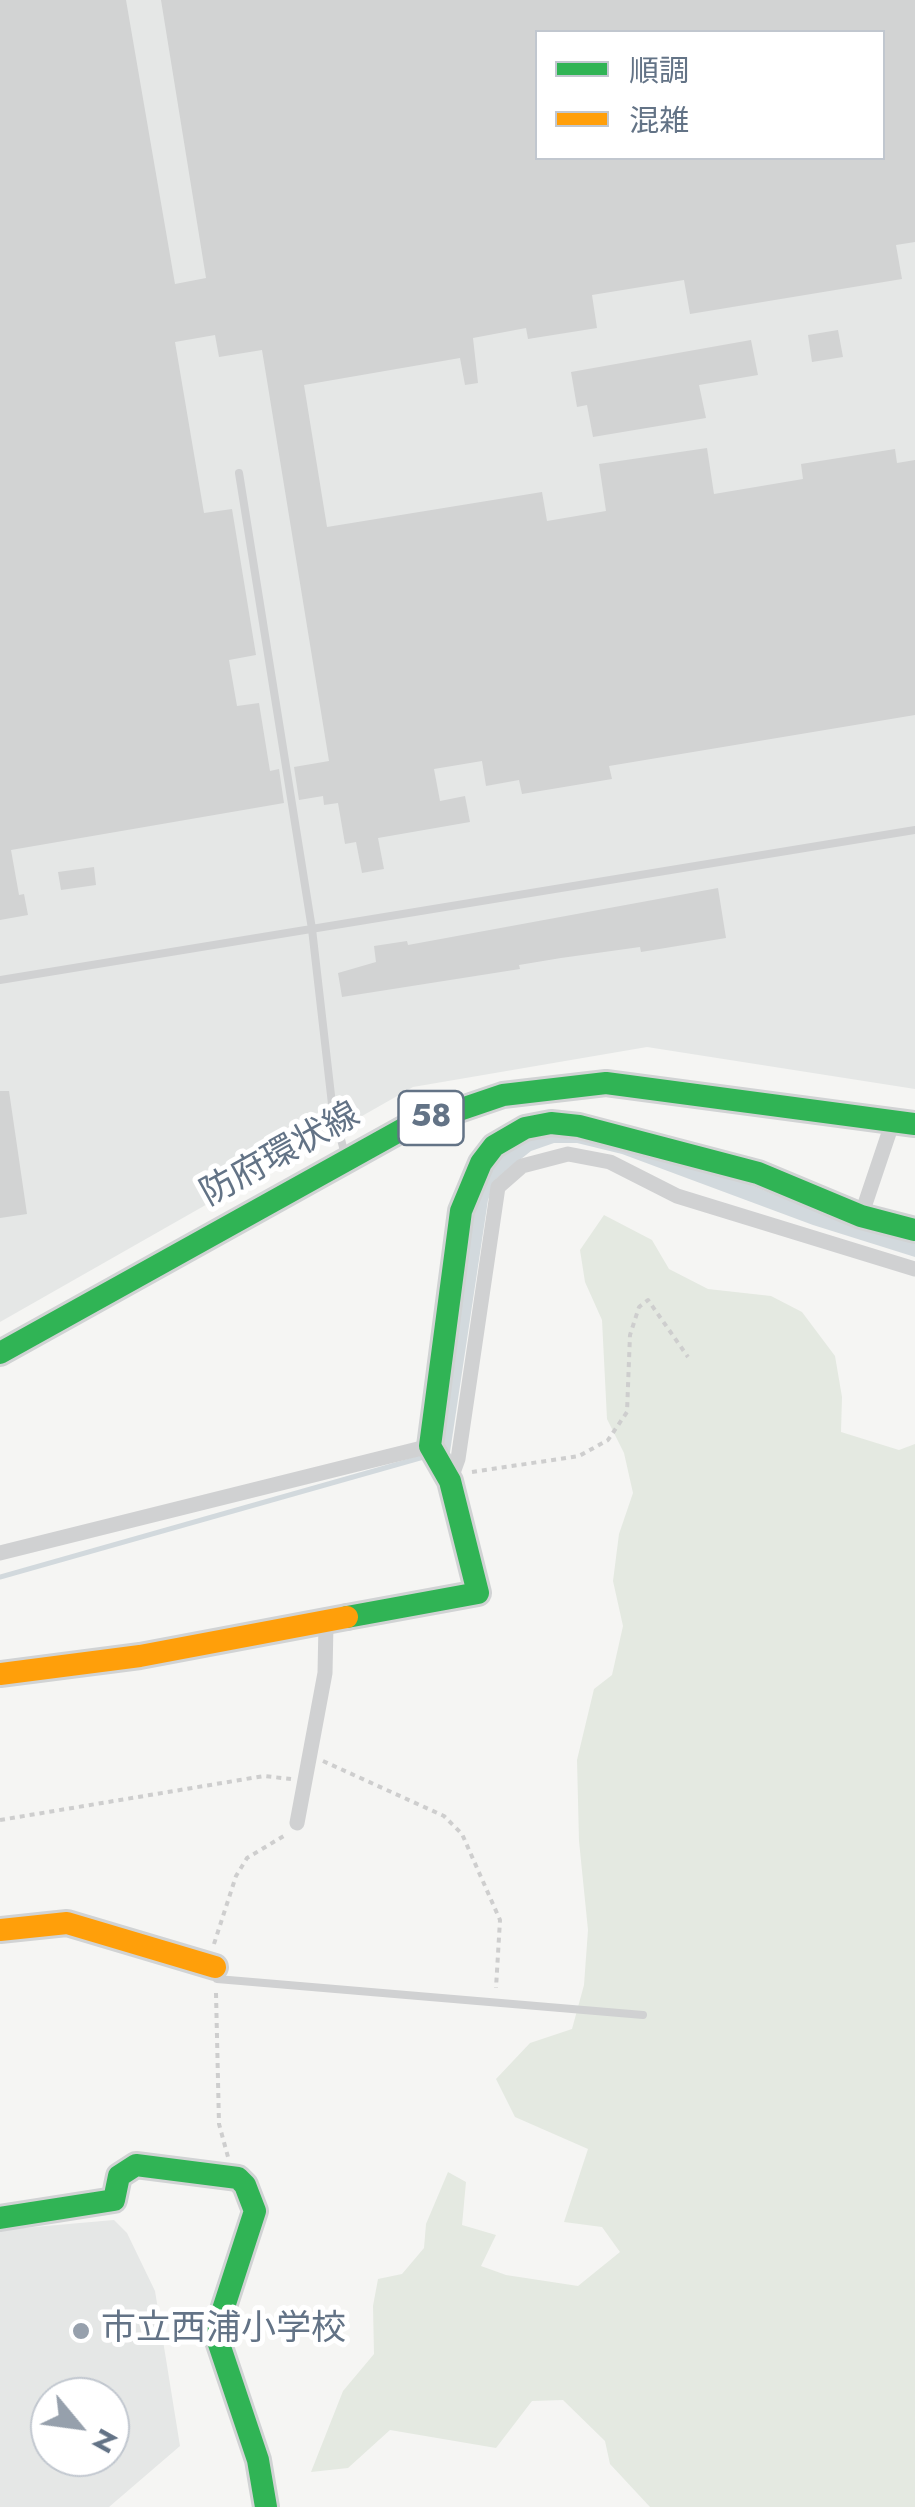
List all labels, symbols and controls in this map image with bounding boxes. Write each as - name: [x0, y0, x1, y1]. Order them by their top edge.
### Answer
- legend: [535, 30, 885, 160]
- text: 順調: [629, 49, 689, 92]
- text: 混雑: [629, 99, 689, 142]
- road number: 58: [398, 1091, 464, 1145]
- street label: 防府環状線: [194, 1095, 368, 1217]
- place label: 市立西浦小学校: [101, 2310, 346, 2352]
- marker: 市立西浦小学校: [70, 2320, 92, 2342]
- north arrow: [30, 2377, 130, 2477]
- text: N: [82, 2421, 128, 2460]

